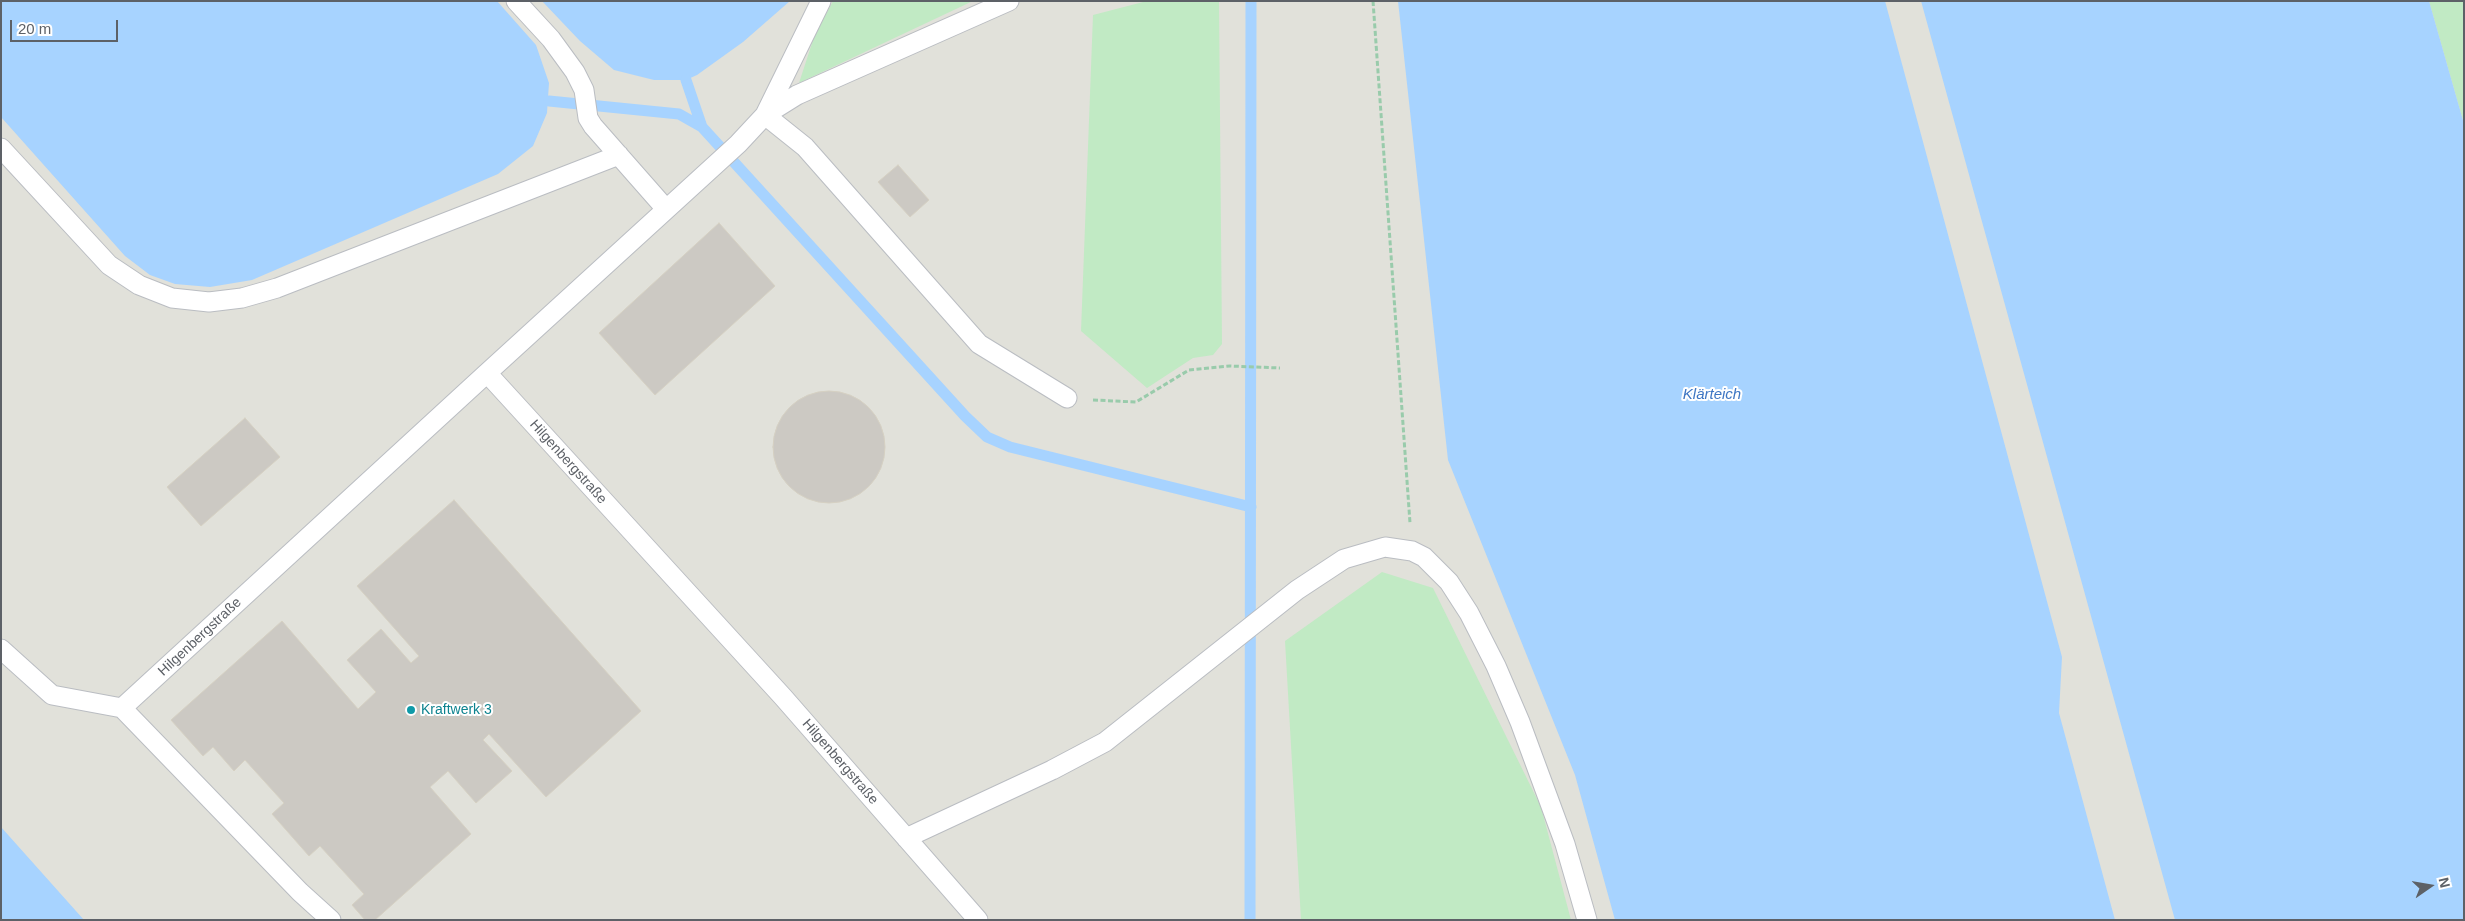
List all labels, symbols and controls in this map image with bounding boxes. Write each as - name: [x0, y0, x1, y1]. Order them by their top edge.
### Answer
- scale bar: [12, 10, 120, 42]
- text: 20 m: [18, 20, 51, 37]
- water label: Klärteich: [1683, 386, 1741, 404]
- street label: Hilgenbergstraße: [526, 416, 610, 508]
- street label: Hilgenbergstraße: [155, 594, 245, 680]
- place label: Kraftwerk 3: [421, 702, 492, 718]
- marker: Kraftwerk 3: [405, 704, 417, 716]
- street label: Hilgenbergstraße: [798, 716, 882, 808]
- north arrow: [2405, 861, 2455, 911]
- text: N: [2436, 876, 2454, 889]

